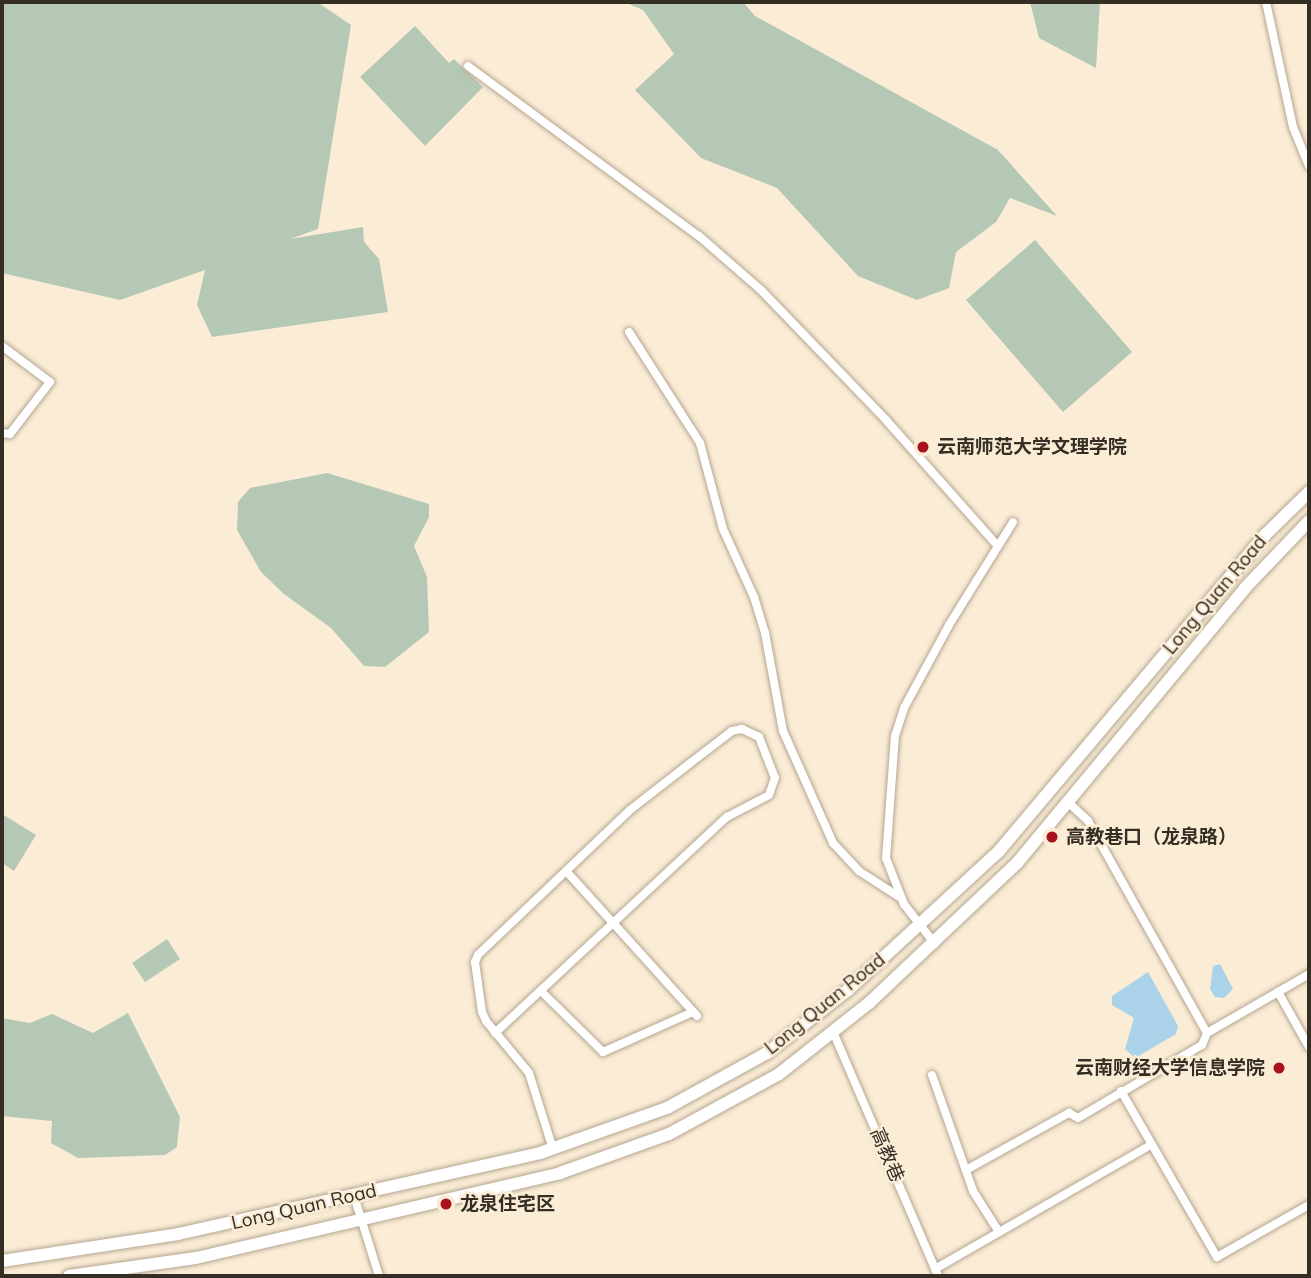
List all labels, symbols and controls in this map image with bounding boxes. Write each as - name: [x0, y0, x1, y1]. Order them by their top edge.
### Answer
- place label: 云南师范大学文理学院: [937, 436, 1127, 458]
- marker: 云南师范大学文理学院: [915, 439, 931, 455]
- street label: Long Quan Road: [1159, 531, 1271, 659]
- place label: 高教巷口（龙泉路）: [1066, 826, 1237, 848]
- marker: 高教巷口（龙泉路）: [1044, 829, 1060, 845]
- street label: Long Quan Road: [760, 948, 890, 1060]
- place label: 云南财经大学信息学院: [1075, 1057, 1265, 1079]
- marker: 云南财经大学信息学院: [1271, 1060, 1287, 1076]
- street label: 高教巷: [865, 1124, 909, 1186]
- street label: Long Quan Road: [229, 1179, 379, 1235]
- place label: 龙泉住宅区: [460, 1193, 555, 1215]
- marker: 龙泉住宅区: [438, 1196, 454, 1212]

